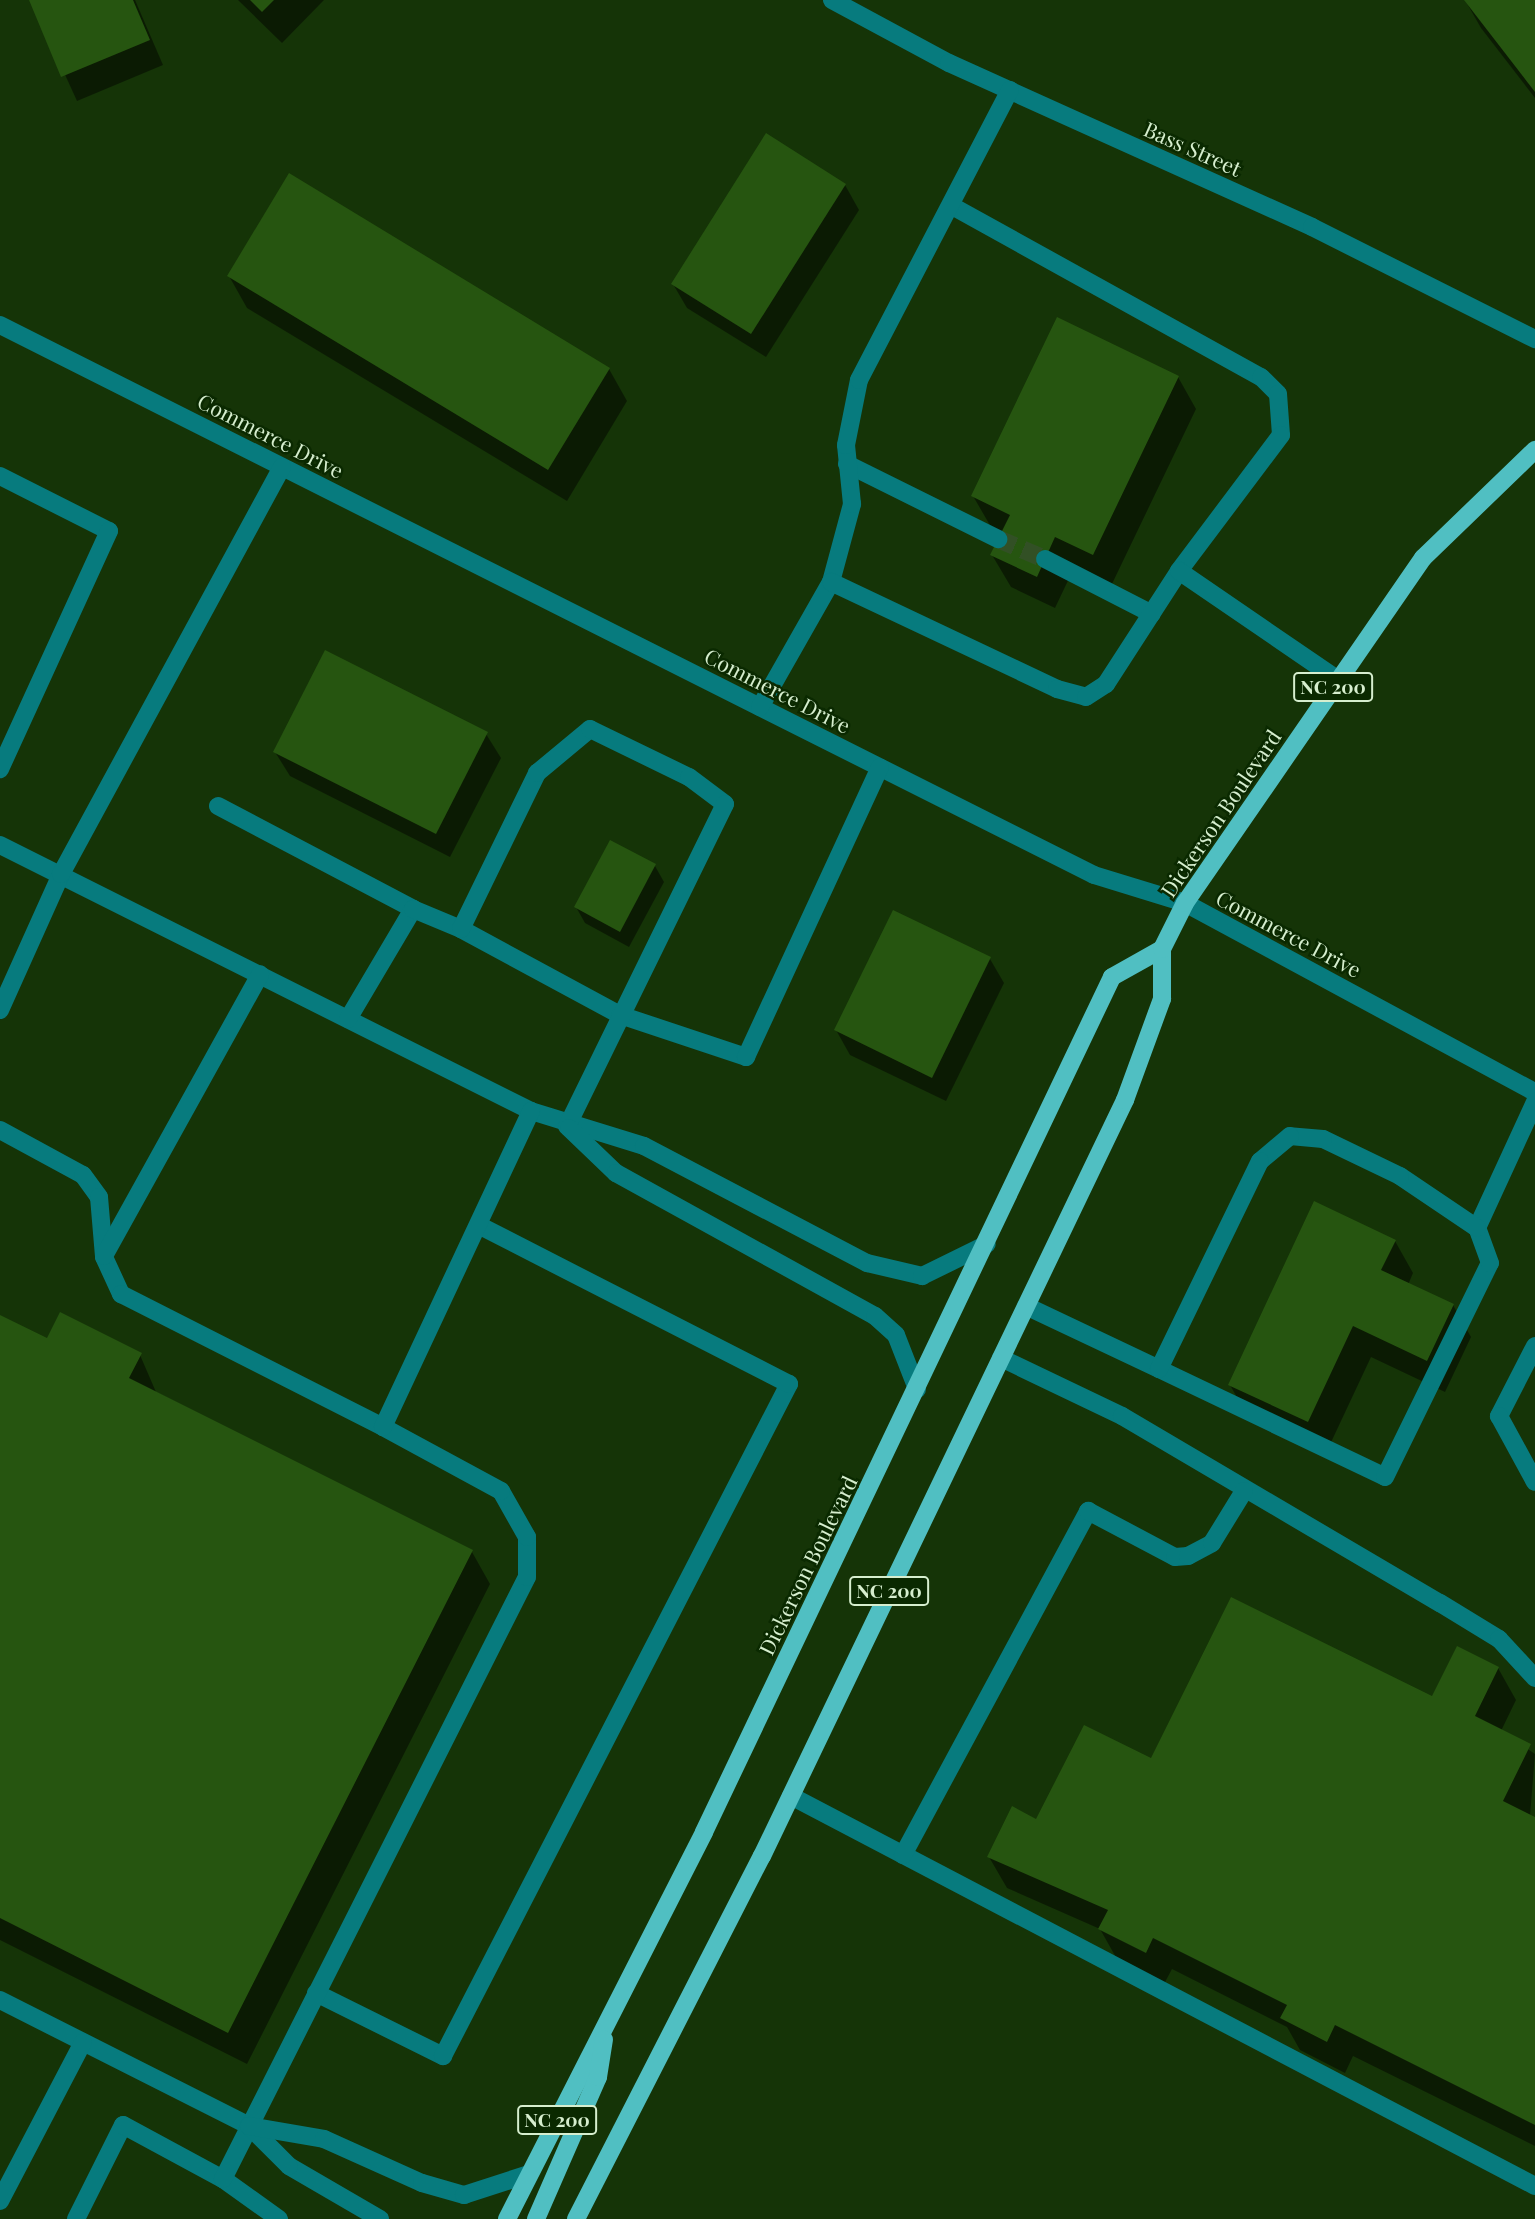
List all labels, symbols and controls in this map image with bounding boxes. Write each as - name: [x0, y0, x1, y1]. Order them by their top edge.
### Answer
- street label: Bass Street: [1140, 115, 1246, 181]
- street label: Commerce Drive: [194, 387, 348, 483]
- street label: Commerce Drive: [701, 642, 855, 738]
- road number: NC 200: [1293, 672, 1373, 702]
- street label: Dickerson Boulevard: [1155, 725, 1285, 901]
- street label: Commerce Drive: [1212, 884, 1366, 982]
- street label: Dickerson Boulevard: [753, 1471, 861, 1659]
- road number: NC 200: [849, 1576, 929, 1606]
- road number: NC 200: [517, 2104, 597, 2136]

